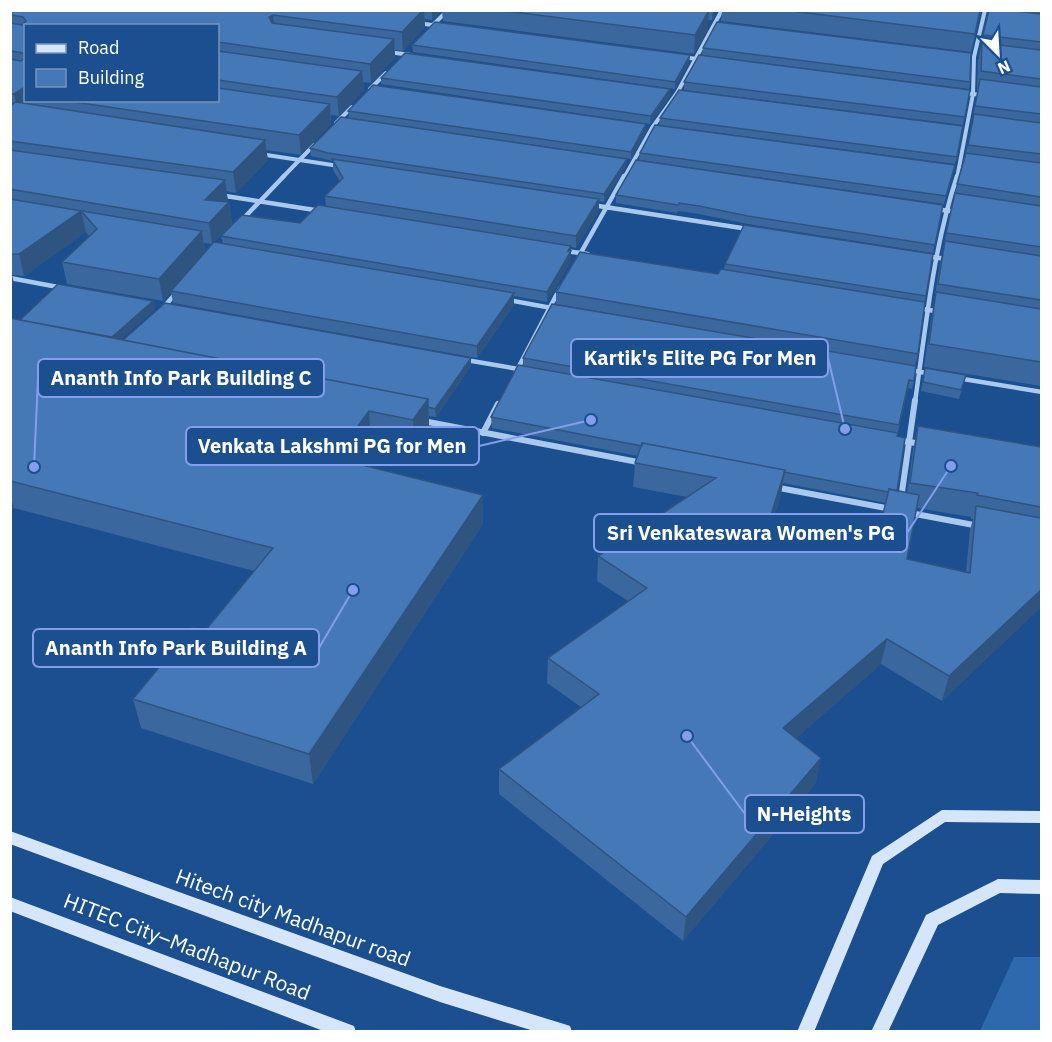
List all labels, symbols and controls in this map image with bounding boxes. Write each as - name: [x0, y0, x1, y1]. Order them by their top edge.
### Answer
- legend: [24, 24, 219, 102]
- north arrow: [968, 24, 1028, 84]
- text: Road: [78, 36, 119, 59]
- text: N: [995, 56, 1013, 79]
- text: Building: [78, 66, 145, 89]
- callout: Kartik's Elite PG For Men: [571, 339, 828, 377]
- text: Kartik's Elite PG For Men: [584, 344, 816, 371]
- callout: Ananth Info Park Building C: [38, 359, 324, 397]
- text: Ananth Info Park Building C: [50, 364, 312, 391]
- callout: Venkata Lakshmi PG for Men: [186, 427, 479, 465]
- text: Venkata Lakshmi PG for Men: [198, 432, 466, 459]
- callout: Sri Venkateswara Women's PG: [594, 514, 907, 552]
- text: Sri Venkateswara Women's PG: [607, 519, 895, 546]
- callout: Ananth Info Park Building A: [33, 629, 319, 667]
- text: Ananth Info Park Building A: [45, 634, 307, 661]
- callout: N-Heights: [745, 795, 864, 833]
- text: N-Heights: [757, 800, 851, 827]
- street label: Hitech city Madhapur road: [172, 861, 415, 973]
- street label: HITEC City–Madhapur Road: [60, 886, 315, 1006]

